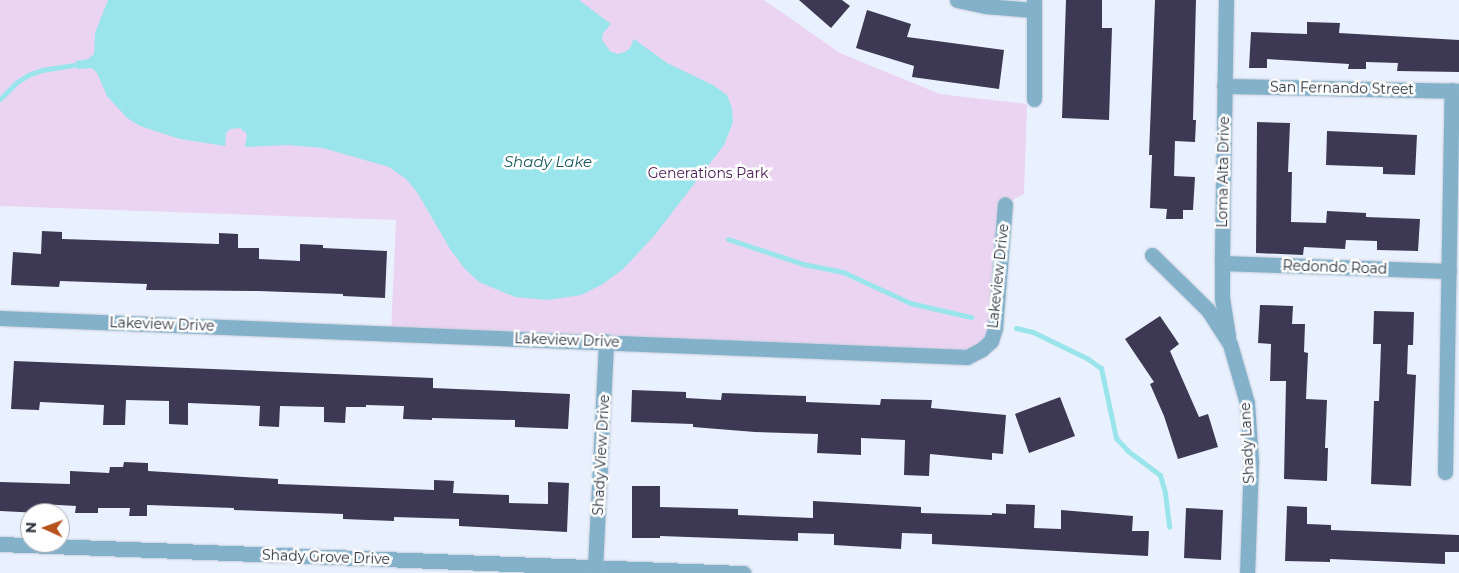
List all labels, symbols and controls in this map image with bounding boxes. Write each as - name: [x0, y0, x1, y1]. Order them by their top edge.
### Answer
- street label: San Fernando Street: [1270, 78, 1414, 98]
- street label: Loma Alta Drive: [1214, 116, 1232, 228]
- water label: Shady Lake: [504, 153, 592, 171]
- park label: Generations Park: [648, 165, 768, 181]
- street label: Lakeview Drive: [984, 223, 1012, 329]
- street label: Redondo Road: [1282, 257, 1388, 277]
- street label: Lakeview Drive: [109, 314, 215, 334]
- street label: Lakeview Drive: [514, 330, 620, 350]
- street label: Shady View Drive: [589, 394, 613, 516]
- street label: Shady Lane: [1236, 402, 1258, 484]
- north arrow: [20, 503, 70, 553]
- text: N: [22, 522, 40, 533]
- street label: Shady Grove Drive: [262, 546, 390, 568]

